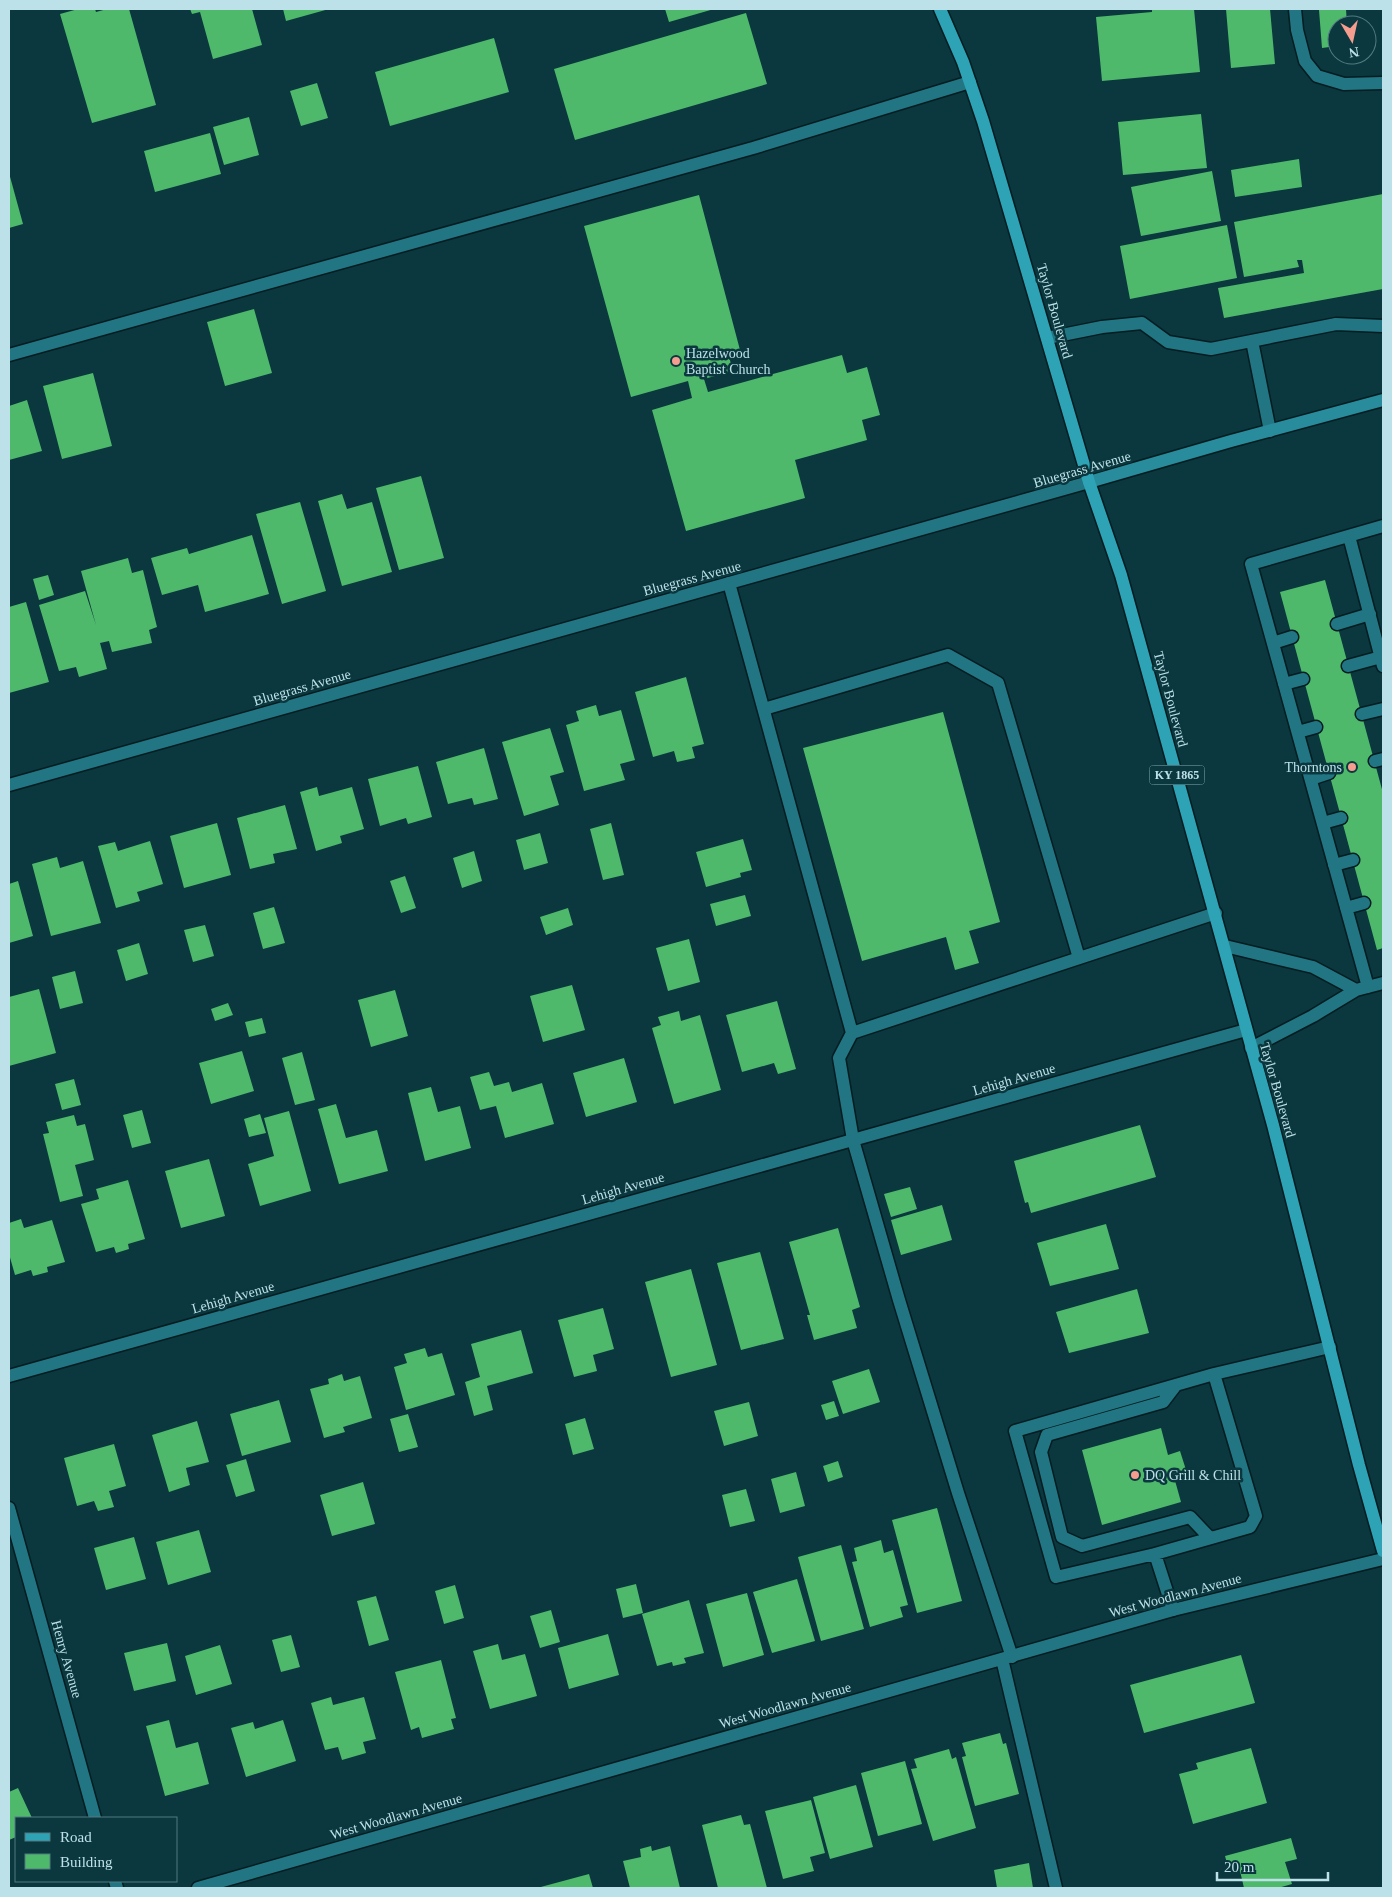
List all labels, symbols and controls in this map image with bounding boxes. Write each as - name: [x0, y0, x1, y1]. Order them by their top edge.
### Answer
- north arrow: [1327, 15, 1377, 65]
- text: N: [1348, 44, 1360, 61]
- street label: Taylor Boulevard: [1034, 262, 1075, 360]
- place label: Hazelwood Baptist Church: [686, 346, 770, 377]
- marker: Hazelwood Baptist Church: [670, 355, 682, 367]
- street label: Bluegrass Avenue: [1032, 448, 1132, 491]
- street label: Bluegrass Avenue: [642, 558, 743, 599]
- street label: Taylor Boulevard: [1151, 650, 1190, 748]
- street label: Bluegrass Avenue: [252, 666, 352, 709]
- place label: Thorntons: [1284, 760, 1342, 775]
- marker: Thorntons: [1346, 761, 1358, 773]
- road number: KY 1865: [1150, 766, 1204, 784]
- street label: Taylor Boulevard: [1257, 1041, 1298, 1139]
- street label: Lehigh Avenue: [971, 1061, 1057, 1098]
- street label: Lehigh Avenue: [580, 1170, 666, 1207]
- street label: Lehigh Avenue: [190, 1279, 276, 1316]
- place label: DQ Grill & Chill: [1145, 1468, 1241, 1483]
- marker: DQ Grill & Chill: [1129, 1469, 1141, 1481]
- street label: West Woodlawn Avenue: [1107, 1571, 1243, 1620]
- street label: Henry Avenue: [48, 1619, 85, 1700]
- street label: West Woodlawn Avenue: [717, 1679, 853, 1731]
- street label: West Woodlawn Avenue: [328, 1790, 464, 1842]
- legend: [15, 1817, 178, 1882]
- text: Road: [60, 1829, 92, 1845]
- scale bar: [1217, 1850, 1328, 1882]
- text: Building: [60, 1854, 113, 1870]
- text: 20 m: [1224, 1859, 1255, 1875]

